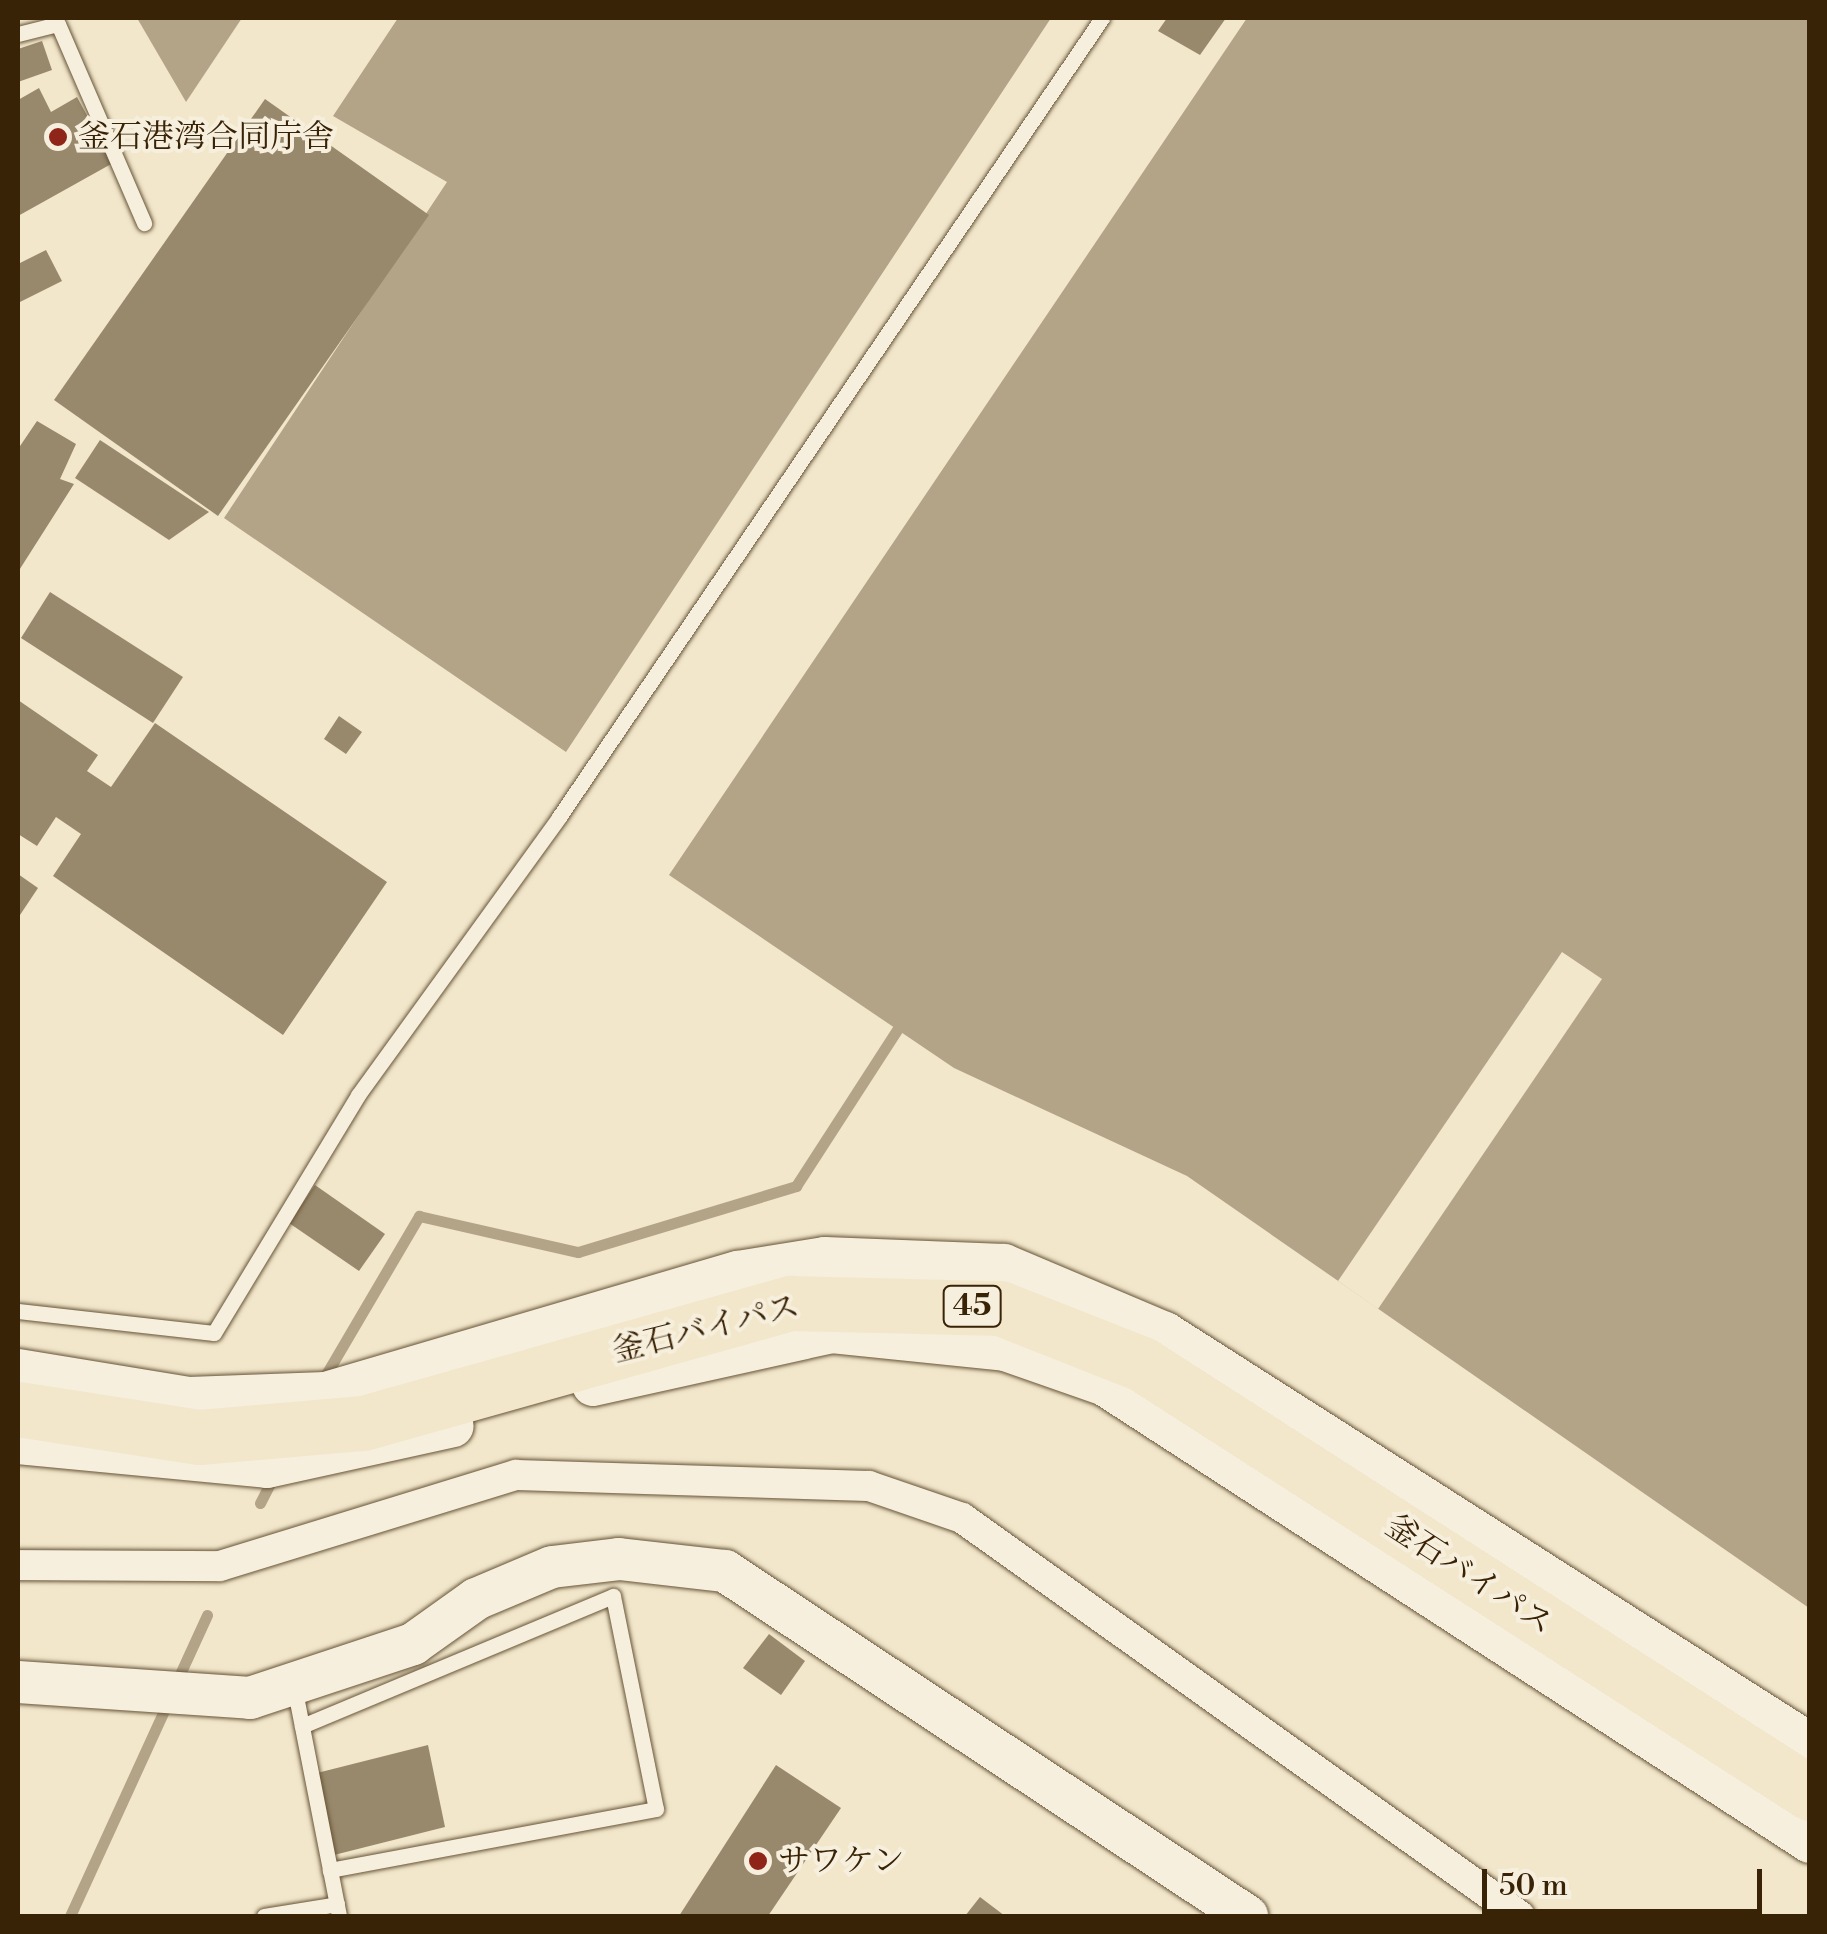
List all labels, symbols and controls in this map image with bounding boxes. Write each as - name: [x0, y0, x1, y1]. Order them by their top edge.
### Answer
- place label: 釜石港湾合同庁舎: [78, 118, 334, 156]
- marker: 釜石港湾合同庁舎: [47, 126, 69, 148]
- road number: 45: [942, 1281, 1002, 1331]
- street label: 釜石バイパス: [608, 1287, 804, 1371]
- street label: 釜石バイパス: [1378, 1507, 1560, 1643]
- place label: サワケン: [778, 1842, 906, 1880]
- scale bar: [1487, 1849, 1767, 1911]
- marker: サワケン: [747, 1850, 769, 1872]
- text: 50 m: [1499, 1867, 1568, 1905]

